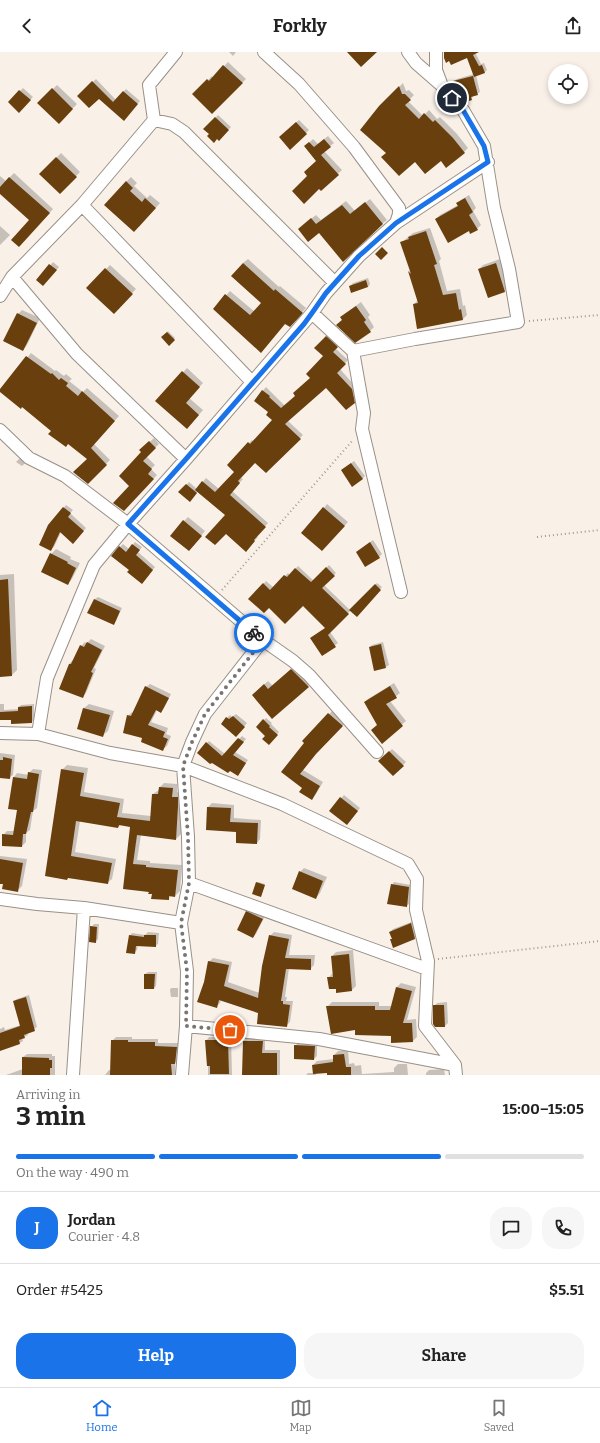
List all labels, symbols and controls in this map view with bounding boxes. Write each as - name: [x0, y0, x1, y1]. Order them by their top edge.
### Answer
- icon: back: [16, 15, 38, 37]
- text: Forkly: [273, 15, 327, 37]
- icon: share: [562, 15, 584, 37]
- map controls: [548, 64, 588, 104]
- button: locate: [548, 64, 588, 104]
- pin: [435, 81, 469, 115]
- icon: home: [441, 87, 463, 109]
- courier: [234, 613, 274, 653]
- icon: bike: [243, 622, 265, 644]
- pin: [213, 1013, 247, 1047]
- icon: bag: [219, 1019, 241, 1041]
- text: Arriving in: [16, 1087, 81, 1102]
- text: 15:00–15:05: [502, 1100, 584, 1118]
- text: 3 min: [16, 1101, 85, 1132]
- text: On the way · 490 m: [16, 1165, 129, 1180]
- button: chat: [490, 1207, 532, 1249]
- button: phone: [542, 1207, 584, 1249]
- text: Jordan: [68, 1211, 115, 1229]
- text: J: [34, 1219, 40, 1237]
- text: Courier · 4.8: [68, 1229, 140, 1244]
- text: Order #5425: [16, 1281, 103, 1299]
- text: $5.51: [549, 1281, 584, 1299]
- button: Help: [16, 1333, 296, 1379]
- button: Share: [304, 1333, 584, 1379]
- tab: Home: [86, 1397, 117, 1434]
- tab: Map: [289, 1397, 312, 1434]
- tab: Saved: [484, 1397, 514, 1434]

